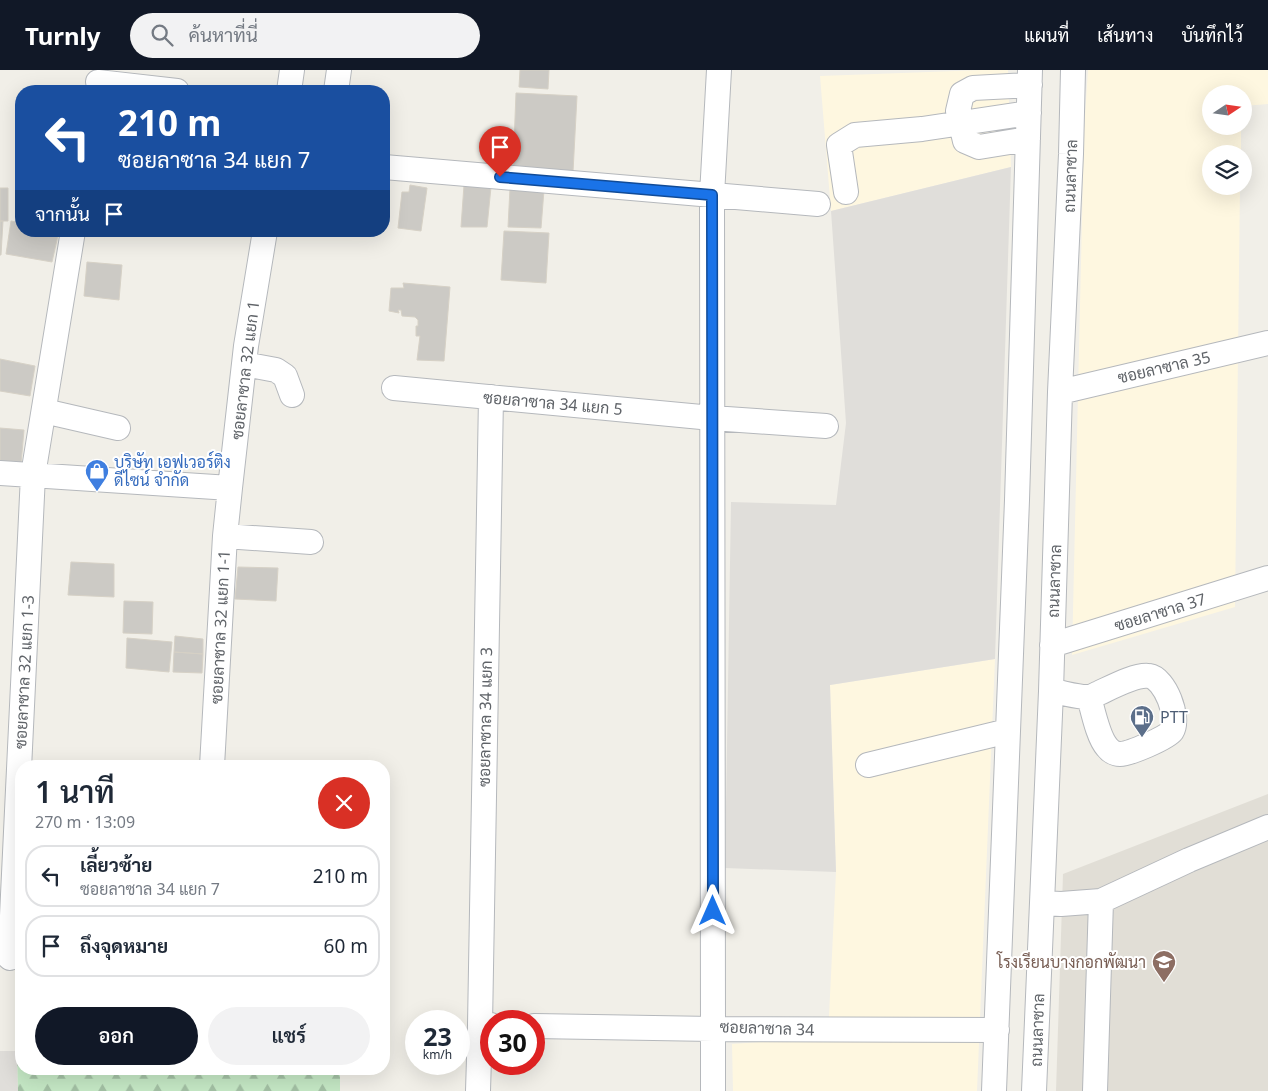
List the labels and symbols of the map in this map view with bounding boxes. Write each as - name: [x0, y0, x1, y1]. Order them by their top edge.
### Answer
- north arrow: [1202, 85, 1252, 135]
- pin: [479, 126, 521, 177]
- street label: ถนนลาซาล: [1058, 139, 1082, 213]
- street label: ซอยลาซาล 32 แยก 1: [226, 299, 264, 441]
- street label: ซอยลาซาล 35: [1115, 346, 1213, 388]
- street label: ซอยลาซาล 34 แยก 5: [482, 386, 624, 420]
- place label: บริษัท เอฟเวอร์ติง ดีไซน์ จำกัด: [114, 450, 231, 491]
- shop icon: บริษัท เอฟเวอร์ติง ดีไซน์ จำกัด: [84, 458, 110, 492]
- street label: ถนนลาซาล: [1042, 544, 1066, 618]
- street label: ซอยลาซาล 32 แยก 1-1: [205, 549, 235, 705]
- street label: ซอยลาซาล 37: [1111, 588, 1209, 636]
- street label: ซอยลาซาล 32 แยก 1-3: [9, 594, 39, 750]
- street label: ซอยลาซาล 34 แยก 3: [473, 647, 497, 787]
- fuel station icon: PTT: [1129, 704, 1155, 738]
- place label: PTT: [1160, 706, 1188, 728]
- position arrow: [686, 884, 738, 936]
- school or university icon: โรงเรียนบางกอกพัฒนา: [1151, 949, 1177, 983]
- place label: โรงเรียนบางกอกพัฒนา: [996, 951, 1146, 973]
- street label: ถนนลาซาล: [1025, 993, 1049, 1067]
- speed limit sign: 30: [480, 1010, 545, 1075]
- street label: ซอยลาซาล 34: [719, 1015, 815, 1041]

